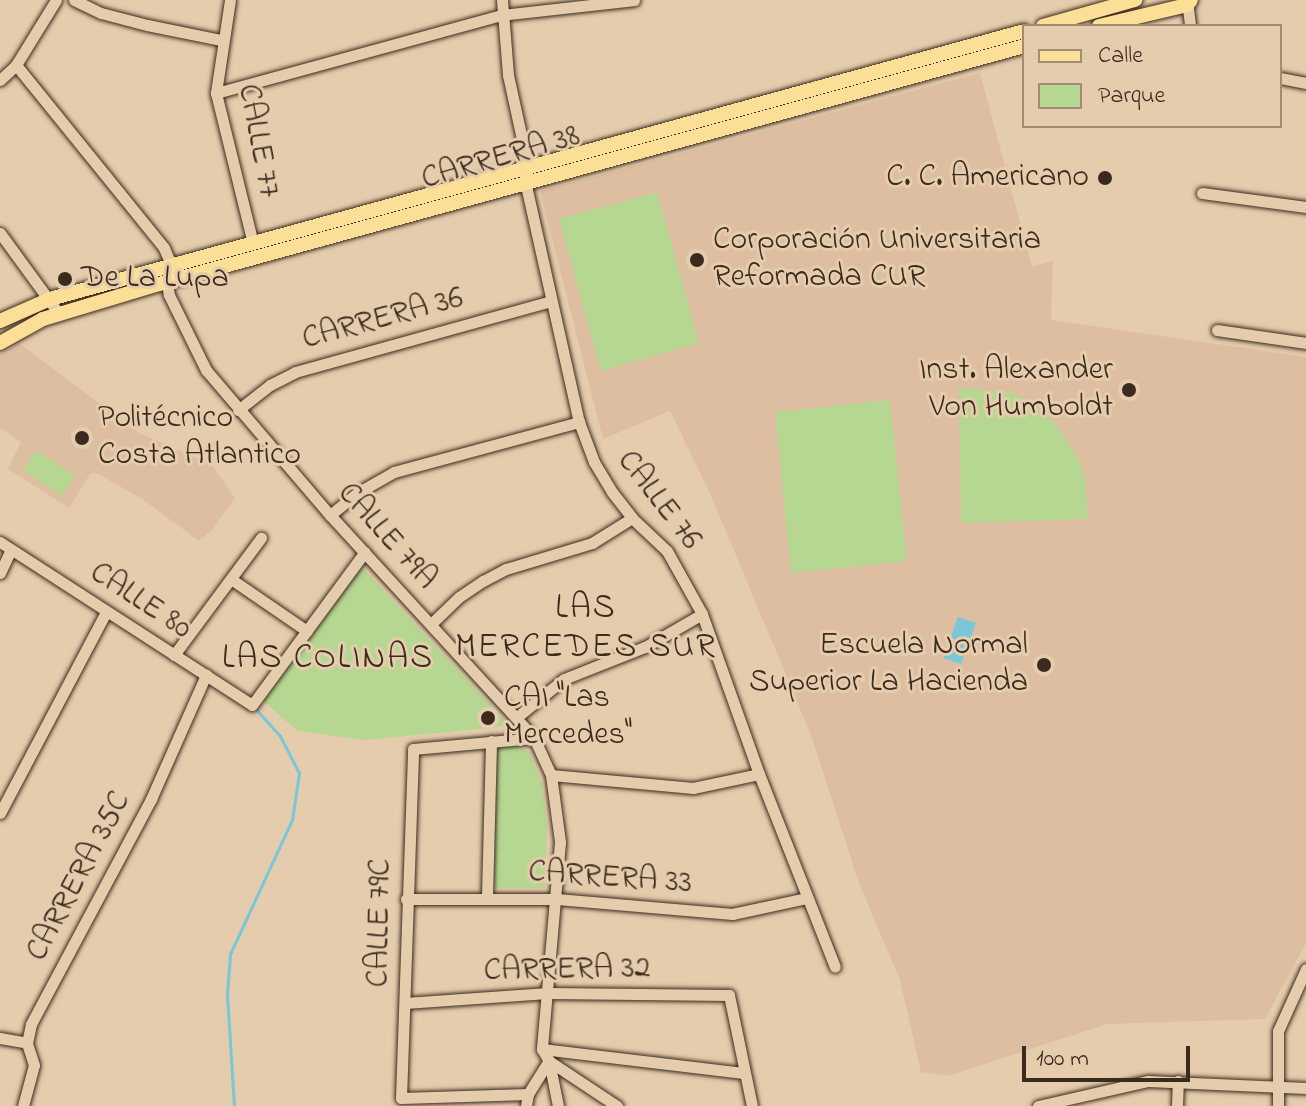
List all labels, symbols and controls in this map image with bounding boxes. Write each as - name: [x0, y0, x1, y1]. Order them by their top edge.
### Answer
- legend: [1022, 24, 1282, 128]
- text: Calle: [1098, 39, 1143, 74]
- text: Parque: [1098, 79, 1165, 114]
- street label: CALLE 77: [227, 81, 287, 201]
- street label: CARRERA 38: [418, 118, 584, 200]
- place label: C. C. Americano: [886, 159, 1089, 197]
- marker: C. C. Americano: [1096, 169, 1114, 187]
- place label: Corporación Universitaria Reformada CUR: [713, 223, 1041, 298]
- marker: Corporación Universitaria Reformada CUR: [688, 251, 706, 269]
- place label: De La Lupa: [81, 260, 229, 298]
- marker: De La Lupa: [56, 270, 74, 288]
- street label: CARRERA 36: [298, 280, 468, 360]
- place label: Inst. Alexander Von Humboldt: [919, 353, 1113, 428]
- marker: Inst. Alexander Von Humboldt: [1120, 381, 1138, 399]
- place label: Politécnico Costa Atlantico: [98, 401, 301, 476]
- marker: Politécnico Costa Atlantico: [73, 429, 91, 447]
- street label: CALLE 76: [607, 444, 709, 558]
- street label: CALLE 79A: [328, 476, 444, 598]
- street label: CALLE 80: [82, 555, 198, 649]
- district label: LAS MERCEDES SUR: [455, 589, 717, 668]
- place label: Escuela Normal Superior La Hacienda: [749, 628, 1028, 703]
- district label: LAS COLINAS: [222, 640, 434, 680]
- marker: Escuela Normal Superior La Hacienda: [1035, 656, 1053, 674]
- place label: CAI "Las Mercedes": [504, 681, 632, 756]
- marker: CAI "Las Mercedes": [479, 709, 497, 727]
- street label: CARRERA 35C: [19, 786, 141, 968]
- street label: CARRERA 33: [527, 854, 693, 904]
- street label: CALLE 79C: [361, 858, 401, 988]
- street label: CARRERA 32: [483, 950, 651, 992]
- scale bar: [1026, 1030, 1194, 1080]
- text: 100 m: [1036, 1042, 1089, 1077]

